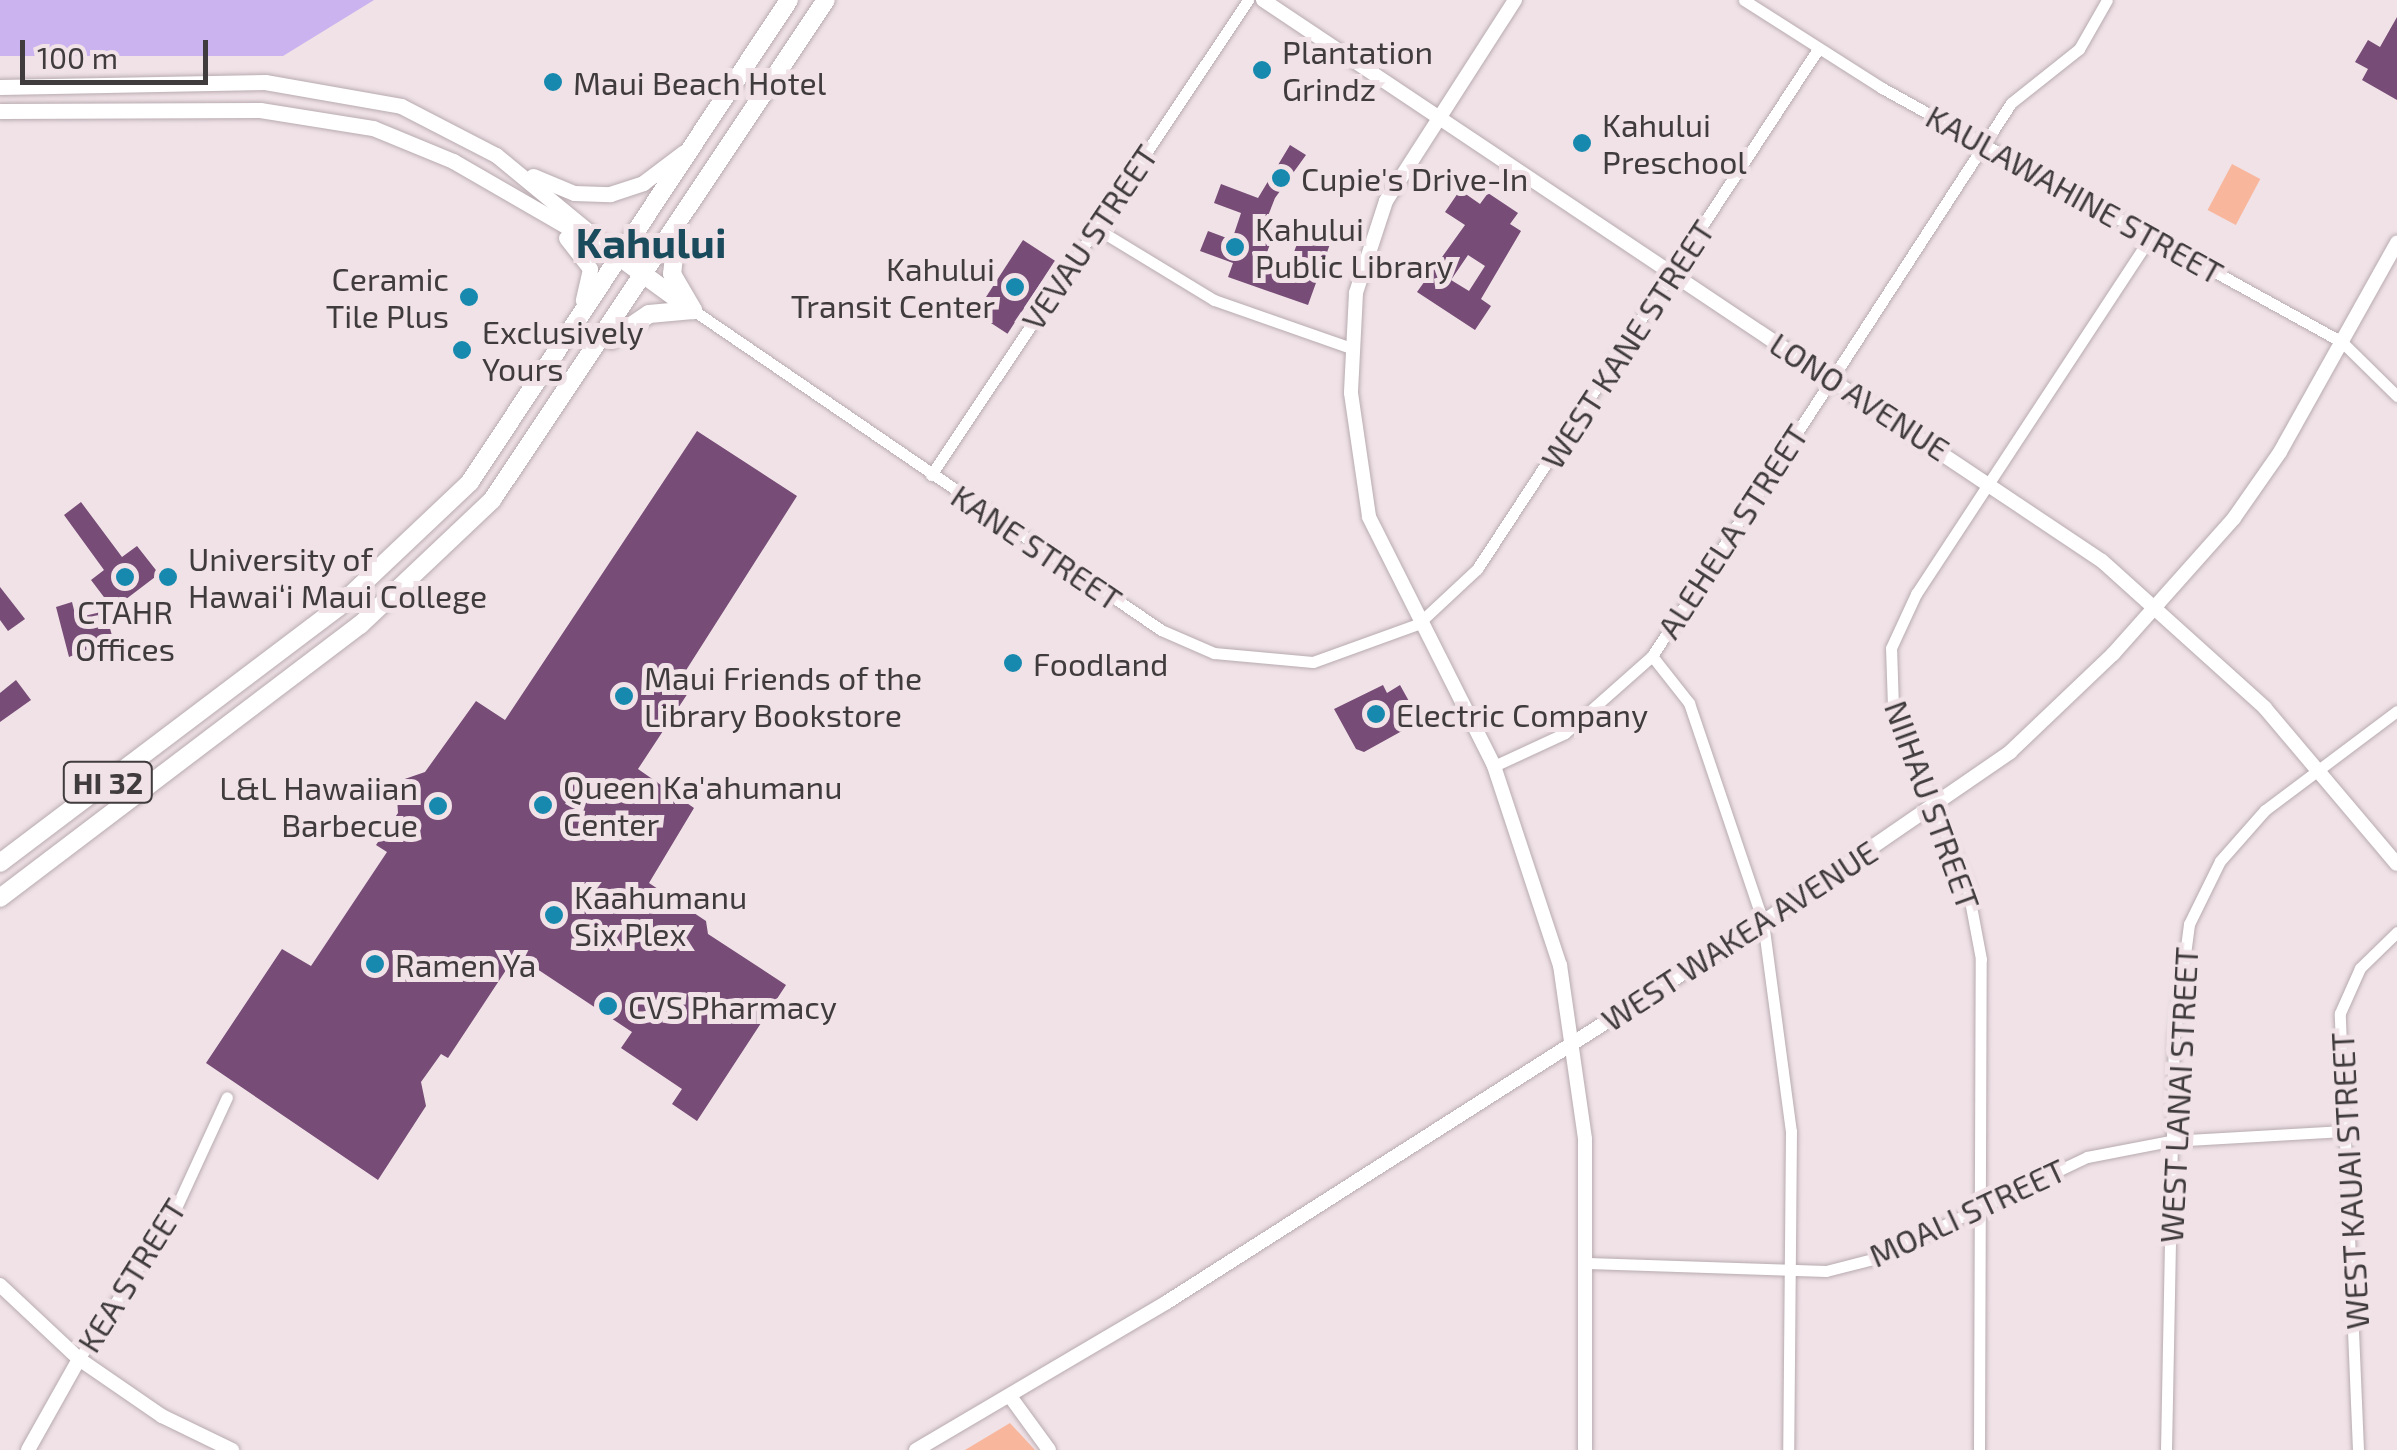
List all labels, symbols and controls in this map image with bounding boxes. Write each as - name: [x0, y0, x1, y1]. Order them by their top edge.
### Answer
- scale bar: [25, 20, 212, 82]
- place label: Plantation Grindz: [1282, 33, 1433, 108]
- text: 100 m: [37, 39, 118, 75]
- marker: Plantation Grindz: [1251, 59, 1273, 81]
- place label: Maui Beach Hotel: [573, 63, 826, 101]
- marker: Maui Beach Hotel: [542, 71, 564, 93]
- street label: KAULAWAHINE STREET: [1920, 96, 2230, 292]
- place label: Kahului Preschool: [1602, 106, 1747, 181]
- marker: Kahului Preschool: [1571, 132, 1593, 154]
- street label: VEVAU STREET: [1013, 137, 1165, 337]
- place label: Cupie's Drive-In: [1301, 159, 1528, 197]
- marker: Cupie's Drive-In: [1270, 167, 1292, 189]
- place label: Kahului Public Library: [1255, 210, 1453, 285]
- street label: WEST KANE STREET: [1532, 212, 1722, 476]
- district label: Kahului: [576, 216, 726, 266]
- marker: Kahului Public Library: [1224, 236, 1246, 258]
- place label: Kahului Transit Center: [791, 250, 995, 325]
- place label: Ceramic Tile Plus: [326, 260, 449, 335]
- marker: Kahului Transit Center: [1004, 276, 1026, 298]
- marker: Ceramic Tile Plus: [458, 286, 480, 308]
- place label: Exclusively Yours: [482, 313, 644, 388]
- street label: LONO AVENUE: [1763, 324, 1957, 468]
- marker: Exclusively Yours: [451, 339, 473, 361]
- street label: ALEHELA STREET: [1648, 417, 1816, 645]
- street label: KANE STREET: [945, 476, 1129, 618]
- place label: University of Hawai‘i Maui College: [188, 540, 487, 615]
- marker: CTAHR Offices: [114, 566, 136, 588]
- marker: University of Hawai‘i Maui College: [157, 566, 179, 588]
- place label: CTAHR Offices: [75, 593, 175, 668]
- place label: Foodland: [1033, 644, 1168, 682]
- marker: Foodland: [1002, 652, 1024, 674]
- place label: Maui Friends of the Library Bookstore: [644, 659, 923, 734]
- marker: Maui Friends of the Library Bookstore: [613, 685, 635, 707]
- place label: Electric Company: [1396, 695, 1648, 733]
- street label: NIIHAU STREET: [1877, 695, 1989, 915]
- marker: Electric Company: [1365, 703, 1387, 725]
- road number: HI 32: [61, 757, 156, 807]
- place label: Queen Ka'ahumanu Center: [563, 768, 842, 843]
- place label: L&L Hawaiian Barbecue: [218, 769, 418, 844]
- marker: Queen Ka'ahumanu Center: [532, 794, 554, 816]
- marker: L&L Hawaiian Barbecue: [427, 795, 449, 817]
- street label: WEST WAKEA AVENUE: [1593, 831, 1885, 1039]
- place label: Kaahumanu Six Plex: [574, 878, 747, 953]
- marker: Kaahumanu Six Plex: [543, 904, 565, 926]
- place label: Ramen Ya: [395, 945, 537, 983]
- street label: WEST LANAI STREET: [2151, 946, 2205, 1244]
- marker: Ramen Ya: [364, 953, 386, 975]
- place label: CVS Pharmacy: [628, 987, 837, 1025]
- marker: CVS Pharmacy: [597, 995, 619, 1017]
- street label: WEST KAUAI STREET: [2322, 1031, 2376, 1331]
- street label: MOALI STREET: [1863, 1150, 2071, 1274]
- street label: KEA STREET: [69, 1191, 193, 1359]

